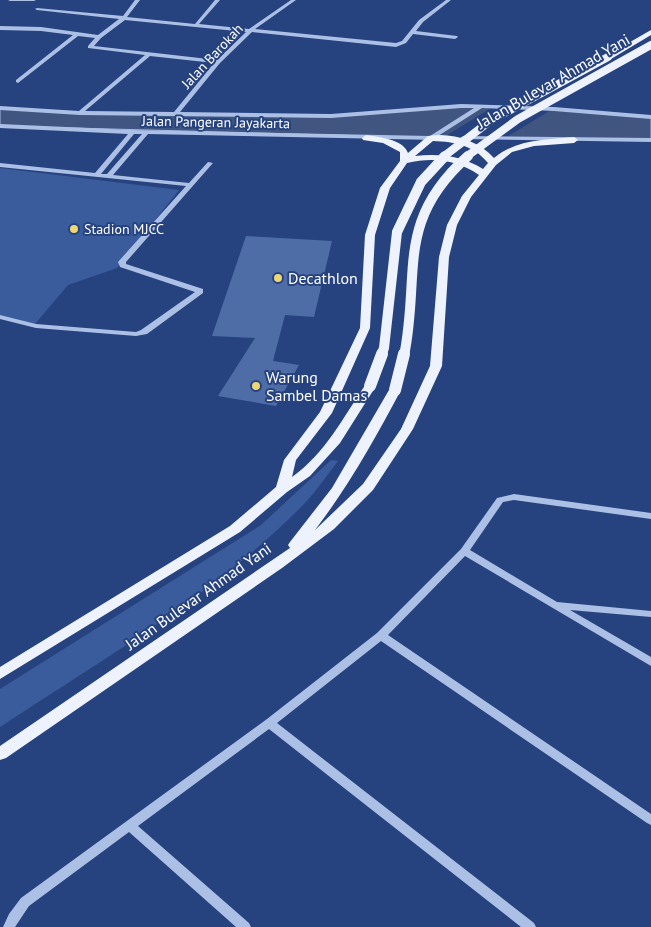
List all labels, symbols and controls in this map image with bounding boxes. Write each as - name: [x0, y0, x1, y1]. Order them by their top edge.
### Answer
- street label: Jalan Barokah: [177, 20, 247, 93]
- street label: Jalan Bulevar Ahmad Yani: [472, 29, 633, 134]
- street label: Jalan Pangeran Jayakarta: [141, 112, 290, 132]
- place label: Stadion MJCC: [84, 220, 164, 238]
- marker: Stadion MJCC: [68, 223, 80, 235]
- place label: Decathlon: [288, 268, 358, 288]
- marker: Decathlon: [272, 272, 284, 284]
- place label: Warung Sambel Damas: [266, 367, 367, 405]
- marker: Warung Sambel Damas: [250, 380, 262, 392]
- street label: Jalan Bulevar Ahmad Yani: [120, 538, 275, 655]

